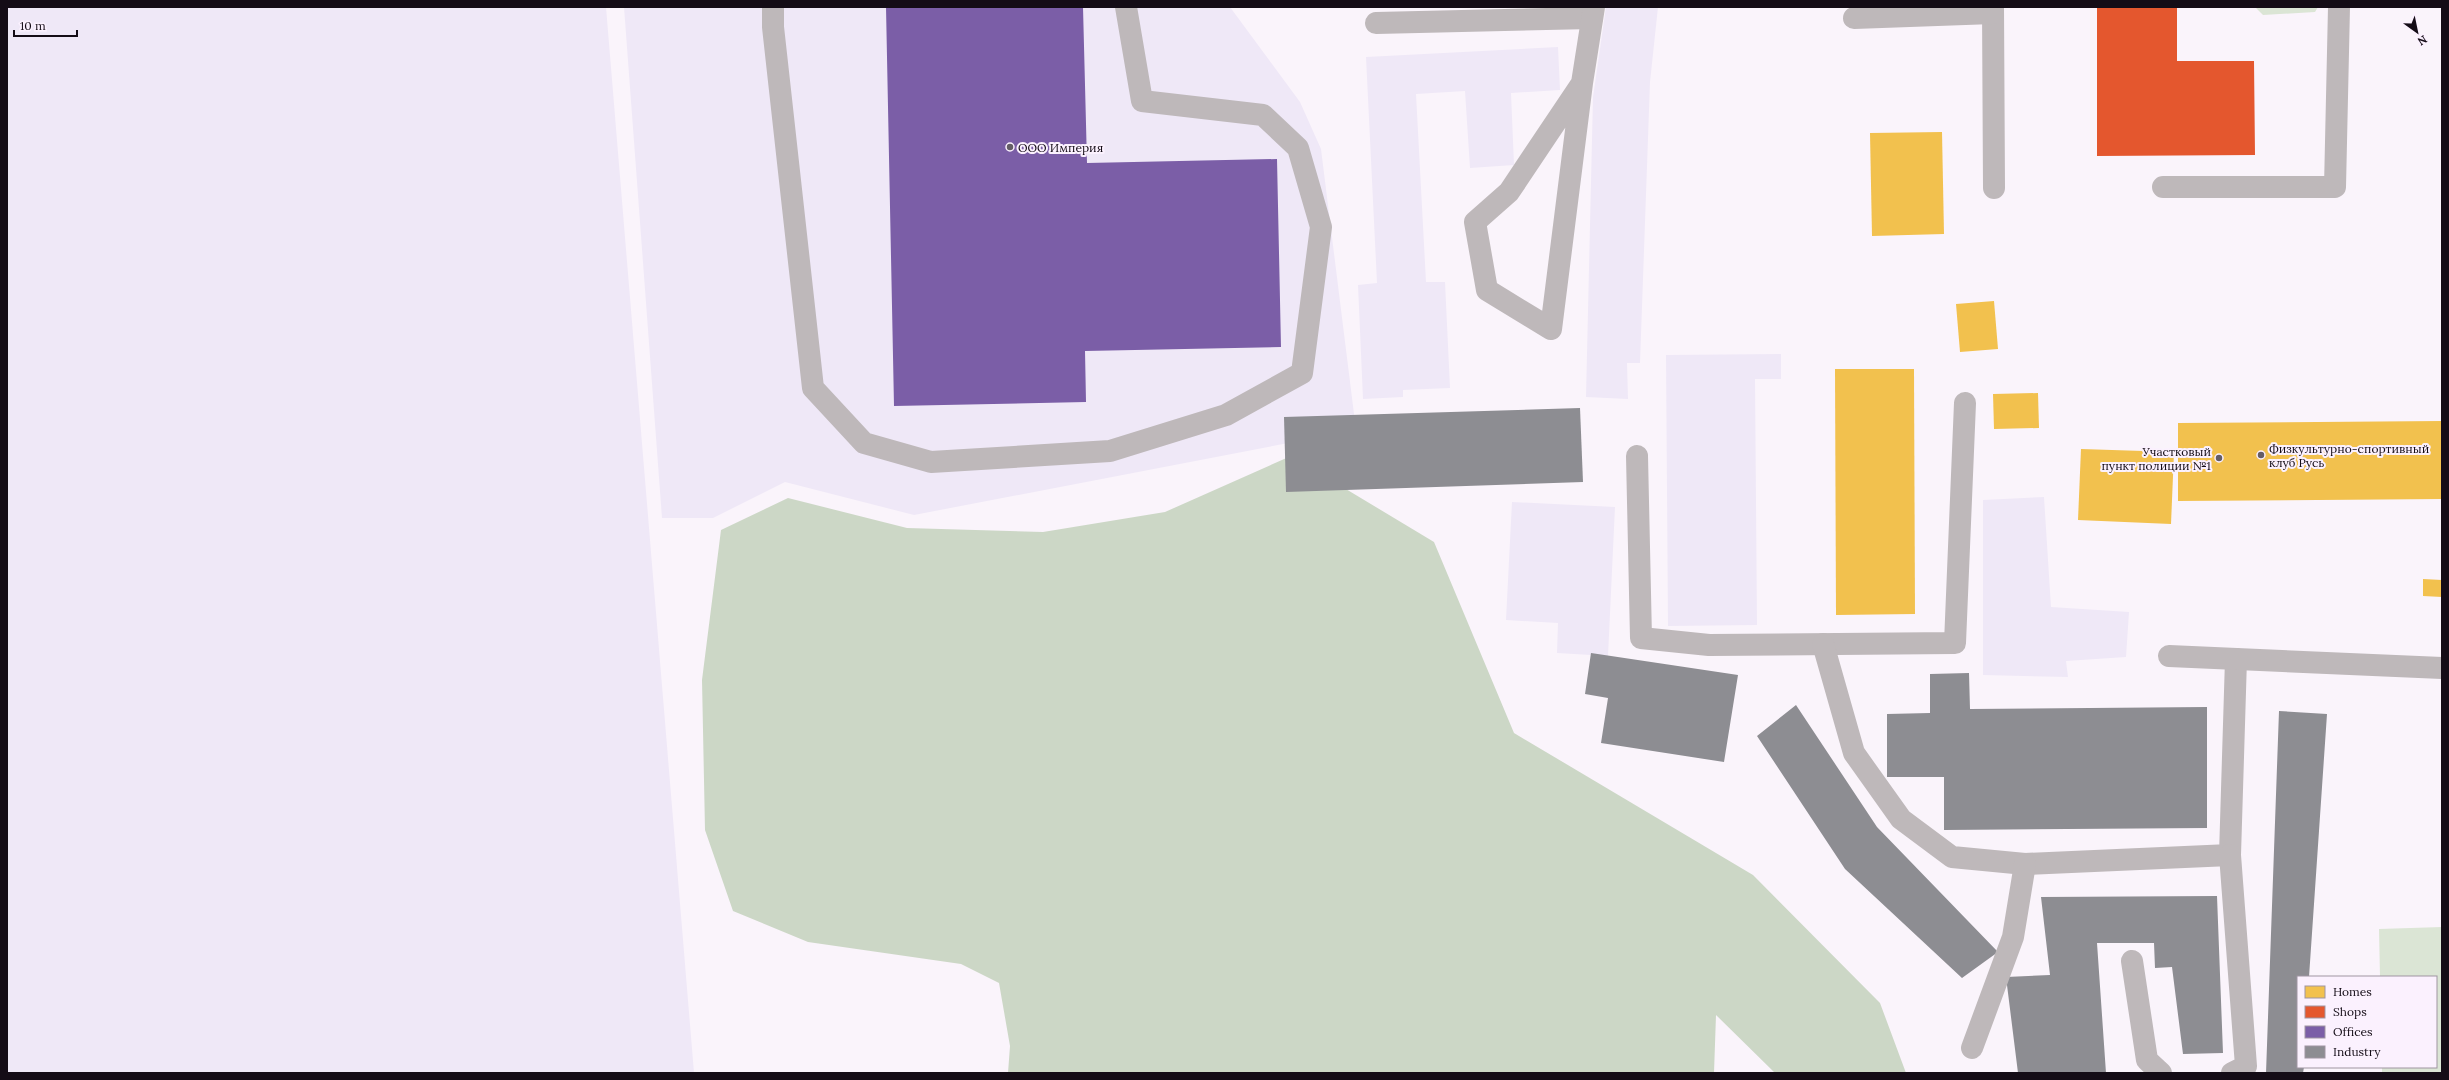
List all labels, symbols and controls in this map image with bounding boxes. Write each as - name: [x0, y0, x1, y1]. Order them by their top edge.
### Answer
- scale bar: [14, 12, 77, 38]
- north arrow: [2397, 12, 2437, 52]
- text: 10 m: [20, 18, 46, 33]
- text: N: [2415, 32, 2430, 49]
- place label: ООО Империя: [1018, 140, 1103, 155]
- marker: ООО Империя: [1005, 142, 1015, 152]
- place label: Физкультурно-спортивный клуб Русь: [2269, 441, 2429, 470]
- place label: Участковый пункт полиции №1: [2101, 444, 2211, 473]
- marker: Физкультурно-спортивный клуб Русь: [2256, 450, 2266, 460]
- marker: Участковый пункт полиции №1: [2214, 453, 2224, 463]
- legend: [2297, 976, 2437, 1068]
- text: Homes: [2333, 984, 2372, 999]
- text: Shops: [2333, 1004, 2367, 1019]
- text: Offices: [2333, 1024, 2373, 1039]
- text: Industry: [2333, 1044, 2381, 1059]

